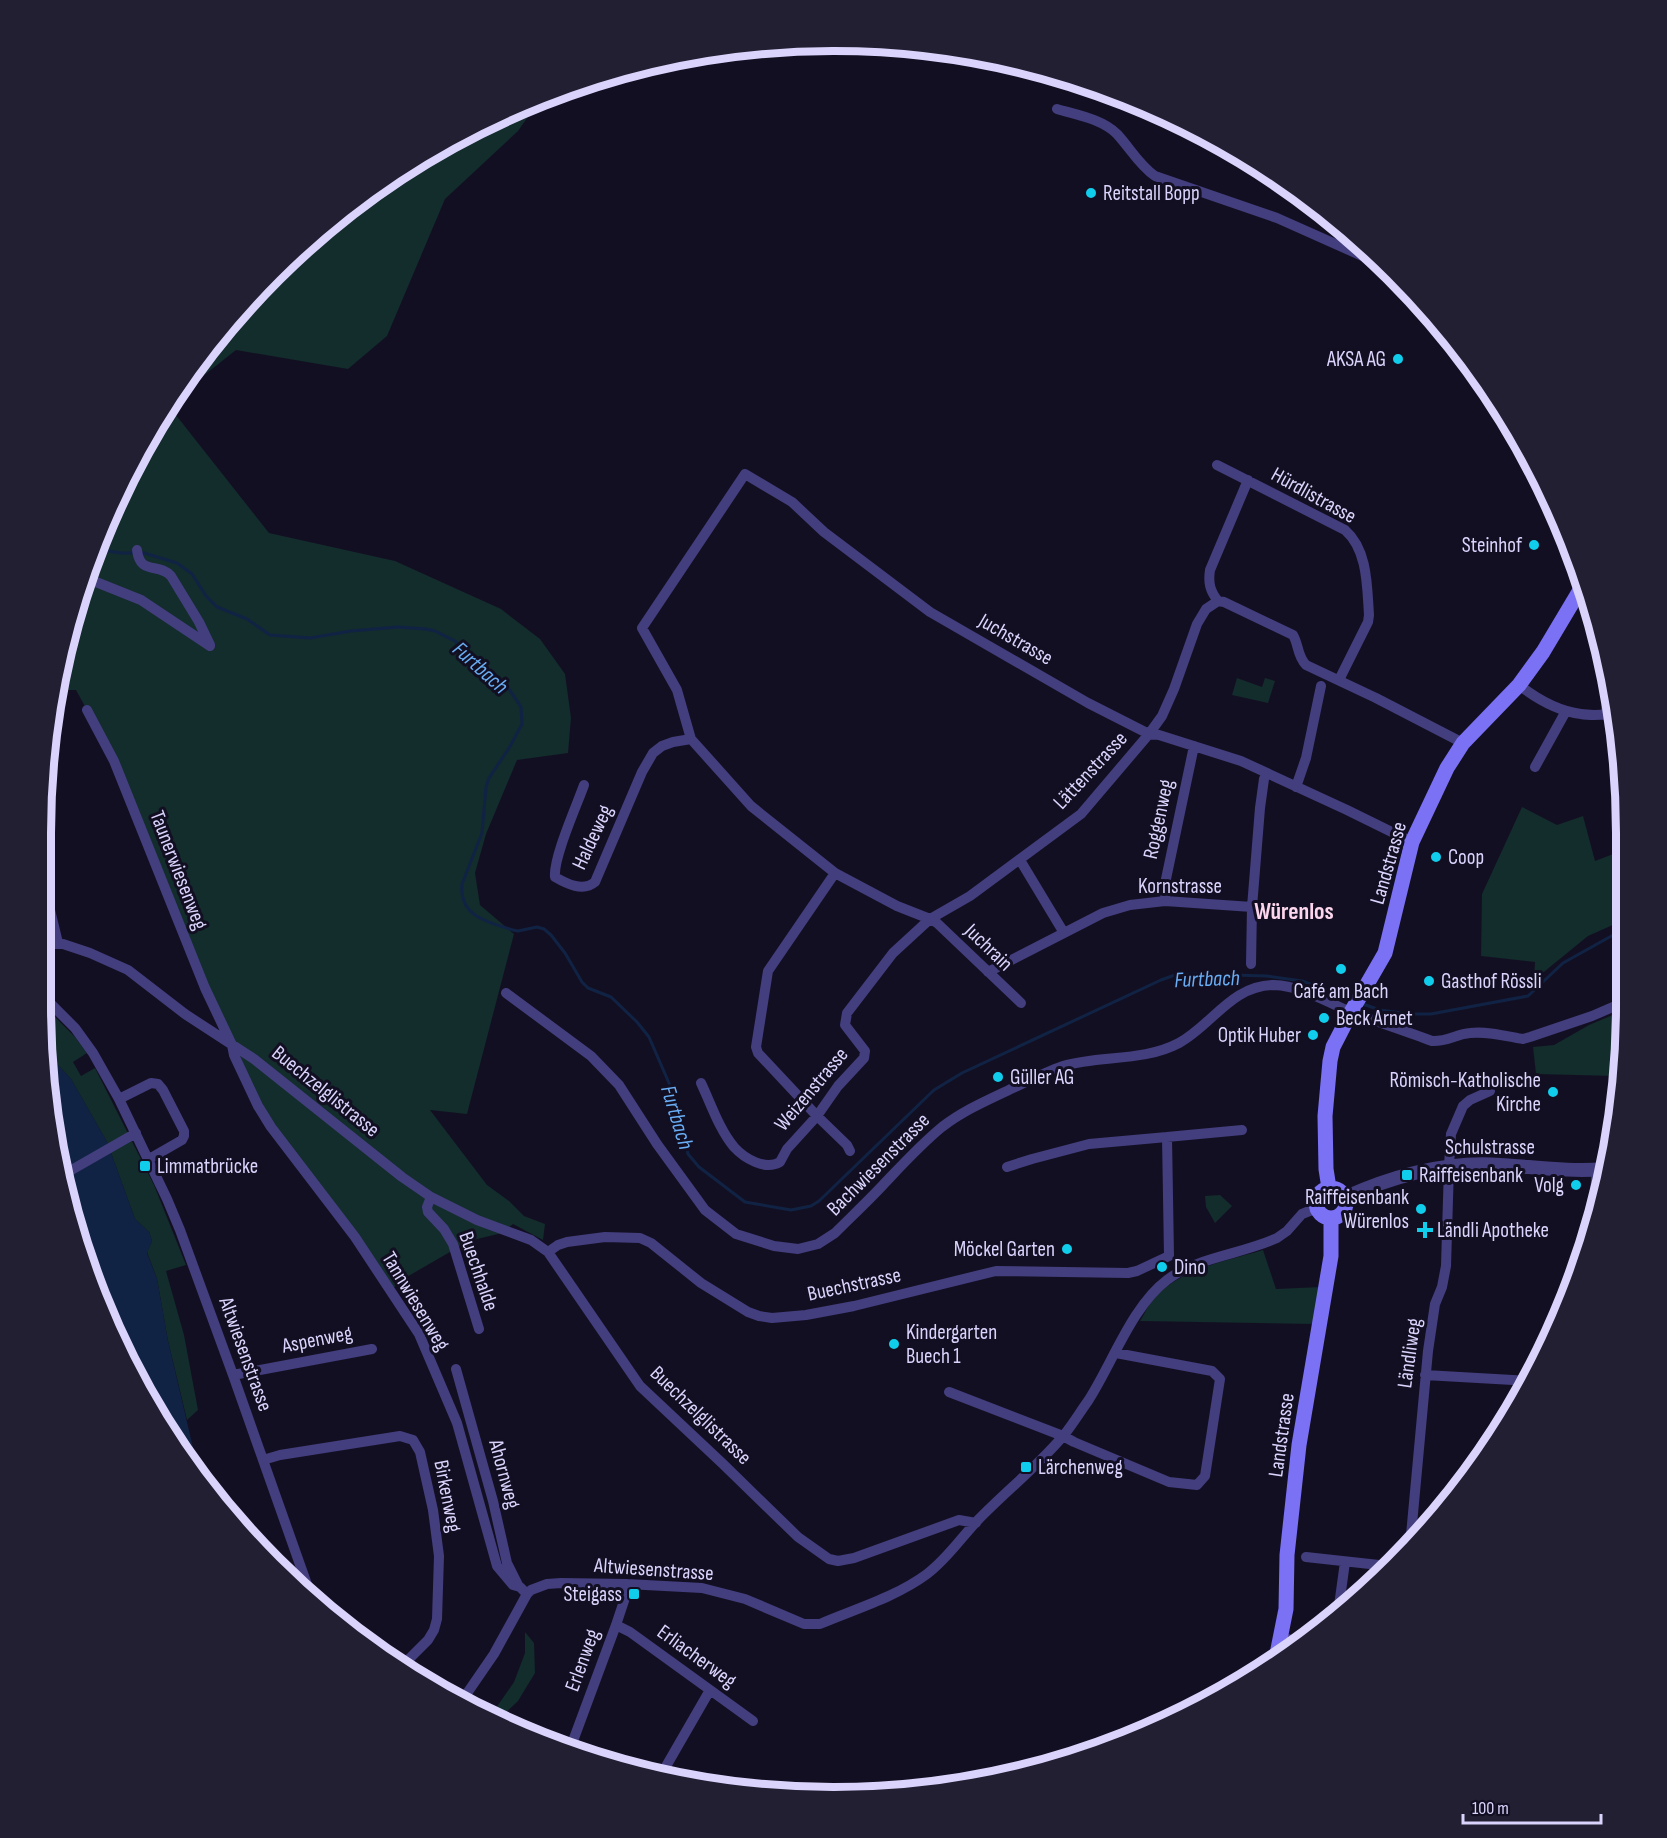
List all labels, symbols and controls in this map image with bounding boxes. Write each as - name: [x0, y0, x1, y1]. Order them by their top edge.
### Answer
- place label: Reitstall Bopp: [1103, 181, 1200, 206]
- marker: Reitstall Bopp: [1084, 186, 1098, 200]
- place label: AKSA AG: [1326, 347, 1386, 372]
- marker: AKSA AG: [1391, 352, 1405, 366]
- street label: Hürdlistrasse: [1267, 462, 1361, 529]
- place label: Steinhof: [1462, 533, 1523, 558]
- marker: Steinhof: [1527, 538, 1541, 552]
- street label: Juchstrasse: [973, 608, 1057, 671]
- water label: Furtbach: [447, 636, 513, 700]
- street label: Lättenstrasse: [1048, 726, 1133, 814]
- street label: Roggenweg: [1138, 777, 1179, 861]
- street label: Haldeweg: [567, 801, 618, 873]
- street label: Taunerwiesenweg: [144, 807, 213, 933]
- street label: Landstrasse: [1365, 819, 1412, 907]
- place label: Coop: [1448, 845, 1484, 870]
- marker: Coop: [1429, 850, 1443, 864]
- street label: Kornstrasse: [1138, 874, 1222, 899]
- district label: Würenlos: [1254, 897, 1334, 926]
- street label: Juchrain: [959, 918, 1018, 976]
- marker: Café am Bach: [1334, 962, 1348, 976]
- water label: Furtbach: [1174, 965, 1240, 994]
- place label: Gasthof Rössli: [1441, 969, 1542, 994]
- marker: Gasthof Rössli: [1422, 974, 1436, 988]
- place label: Café am Bach: [1293, 979, 1389, 1004]
- place label: Beck Arnet: [1336, 1006, 1413, 1031]
- marker: Beck Arnet: [1317, 1011, 1331, 1025]
- place label: Optik Huber: [1218, 1023, 1301, 1048]
- marker: Optik Huber: [1306, 1028, 1320, 1042]
- street label: Buechzelglistrasse: [267, 1040, 385, 1142]
- street label: Weizenstrasse: [769, 1042, 854, 1136]
- place label: Güller AG: [1010, 1065, 1074, 1090]
- place label: Römisch-Katholische Kirche: [1390, 1068, 1541, 1117]
- marker: Güller AG: [991, 1070, 1005, 1084]
- water label: Furtbach: [654, 1082, 699, 1153]
- marker: Römisch-Katholische Kirche: [1546, 1085, 1560, 1099]
- street label: Bachwiesenstrasse: [822, 1108, 935, 1221]
- street label: Schulstrasse: [1445, 1135, 1535, 1160]
- place label: Limmatbrücke: [157, 1154, 258, 1179]
- marker: Limmatbrücke: [138, 1159, 152, 1173]
- place label: Raiffeisenbank: [1419, 1163, 1523, 1188]
- marker: Raiffeisenbank: [1400, 1168, 1414, 1182]
- place label: Volg: [1534, 1173, 1564, 1198]
- marker: Volg: [1569, 1178, 1583, 1192]
- place label: Raiffeisenbank Würenlos: [1305, 1185, 1409, 1234]
- marker: Raiffeisenbank Würenlos: [1414, 1202, 1428, 1216]
- place label: Ländli Apotheke: [1437, 1218, 1549, 1243]
- marker: Ländli Apotheke: [1418, 1223, 1432, 1237]
- street label: Buechhalde: [453, 1228, 504, 1314]
- place label: Möckel Garten: [954, 1237, 1055, 1262]
- marker: Möckel Garten: [1060, 1242, 1074, 1256]
- street label: Tannwiesenweg: [376, 1247, 455, 1355]
- place label: Dino: [1174, 1255, 1206, 1280]
- marker: Dino: [1155, 1260, 1169, 1274]
- street label: Buechstrasse: [805, 1262, 903, 1307]
- street label: Altwiesenstrasse: [213, 1293, 278, 1415]
- street label: Ländliweg: [1392, 1316, 1427, 1390]
- street label: Aspenweg: [279, 1320, 354, 1359]
- place label: Kindergarten Buech 1: [906, 1320, 997, 1369]
- marker: Kindergarten Buech 1: [887, 1337, 901, 1351]
- street label: Buechzelglistrasse: [645, 1361, 757, 1470]
- street label: Landstrasse: [1263, 1391, 1300, 1479]
- street label: Ahornweg: [483, 1436, 526, 1511]
- place label: Lärchenweg: [1038, 1455, 1123, 1480]
- street label: Birkenweg: [428, 1458, 467, 1534]
- marker: Lärchenweg: [1019, 1460, 1033, 1474]
- street label: Altwiesenstrasse: [592, 1553, 715, 1586]
- place label: Steigass: [563, 1582, 622, 1607]
- marker: Steigass: [627, 1587, 641, 1601]
- street label: Erliacherweg: [652, 1619, 741, 1693]
- street label: Erlenweg: [560, 1626, 605, 1695]
- scale bar: [1463, 1787, 1601, 1825]
- text: 100 m: [1472, 1798, 1509, 1819]

